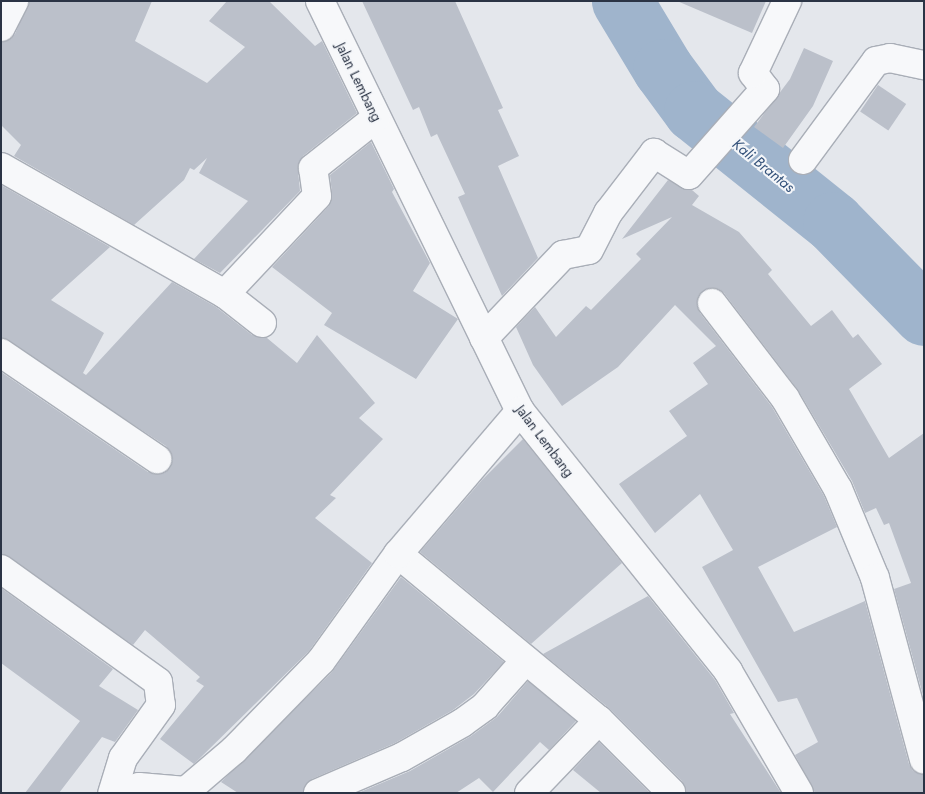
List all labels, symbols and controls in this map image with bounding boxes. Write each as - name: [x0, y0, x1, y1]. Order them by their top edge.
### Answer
- street label: Jalan Lembang: [333, 40, 385, 124]
- water label: Kali Brantas: [728, 135, 798, 197]
- street label: Jalan Lembang: [512, 402, 578, 480]

